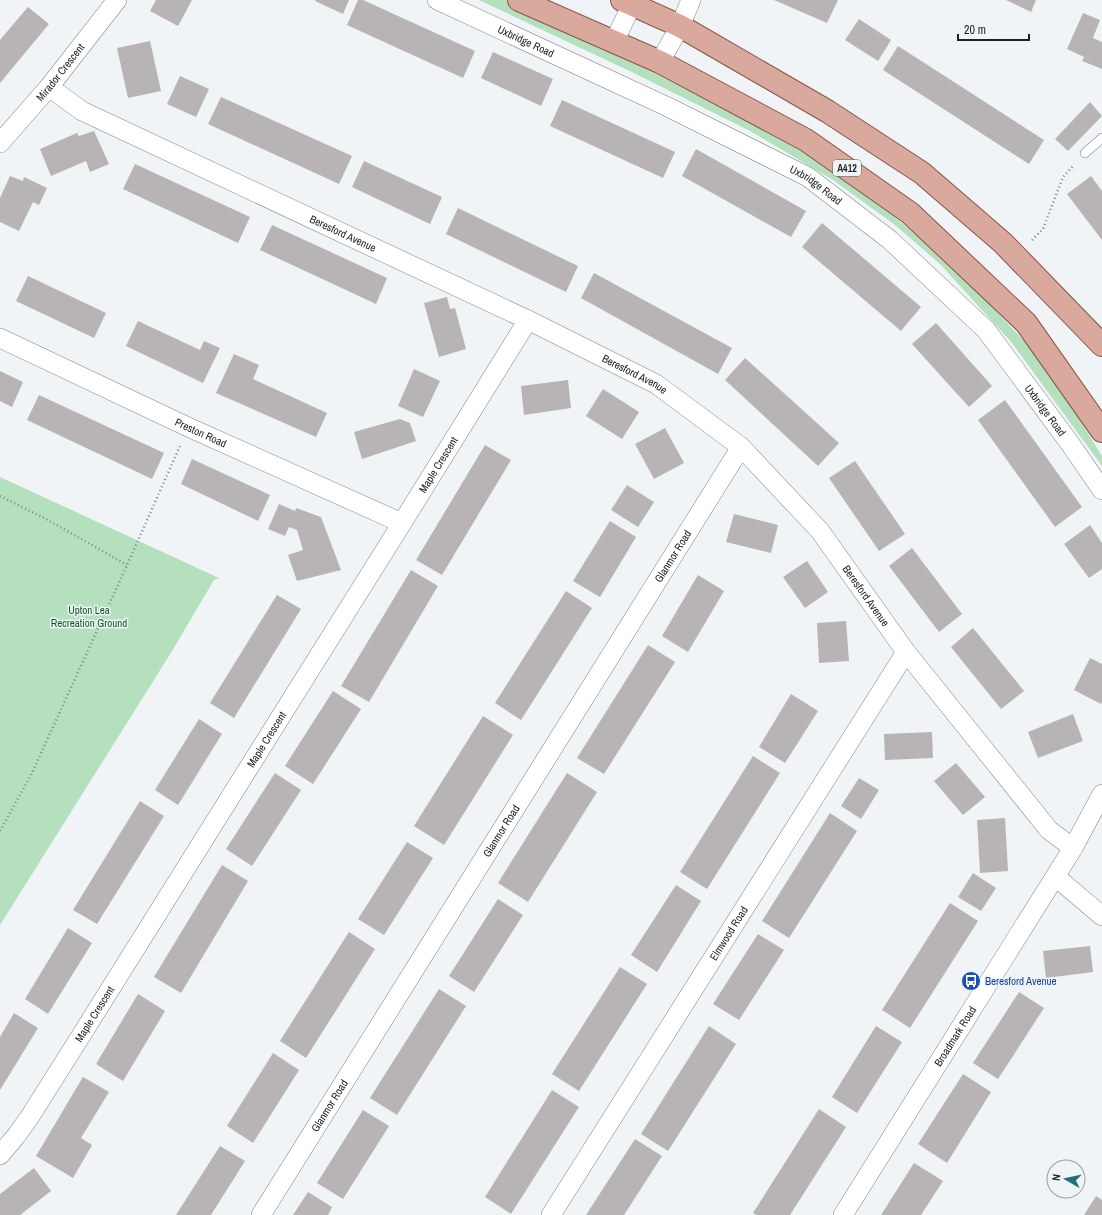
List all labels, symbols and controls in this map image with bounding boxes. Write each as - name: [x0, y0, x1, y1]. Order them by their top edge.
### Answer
- scale bar: [958, 16, 1029, 42]
- street label: Uxbridge Road: [495, 22, 556, 60]
- text: 20 m: [964, 22, 986, 38]
- street label: Mirador Crescent: [33, 40, 88, 104]
- road number: A412: [833, 160, 861, 176]
- street label: Uxbridge Road: [787, 162, 845, 208]
- street label: Beresford Avenue: [308, 212, 378, 255]
- street label: Beresford Avenue: [600, 351, 670, 397]
- street label: Uxbridge Road: [1022, 382, 1069, 439]
- street label: Preston Road: [173, 415, 229, 450]
- street label: Maple Crescent: [416, 434, 461, 495]
- street label: Glanmor Road: [651, 527, 694, 585]
- street label: Beresford Avenue: [840, 562, 893, 629]
- park label: Upton Lea Recreation Ground: [51, 603, 127, 630]
- street label: Maple Crescent: [244, 708, 289, 770]
- street label: Glanmor Road: [480, 802, 523, 859]
- street label: Elmwood Road: [706, 904, 751, 963]
- bus stop icon: Beresford Avenue: [960, 970, 982, 992]
- place label: Beresford Avenue: [985, 974, 1057, 988]
- street label: Maple Crescent: [72, 983, 118, 1045]
- street label: Broadmark Road: [931, 1004, 979, 1069]
- street label: Glanmor Road: [308, 1077, 351, 1134]
- north arrow: [1046, 1159, 1086, 1199]
- text: N: [1049, 1173, 1064, 1182]

